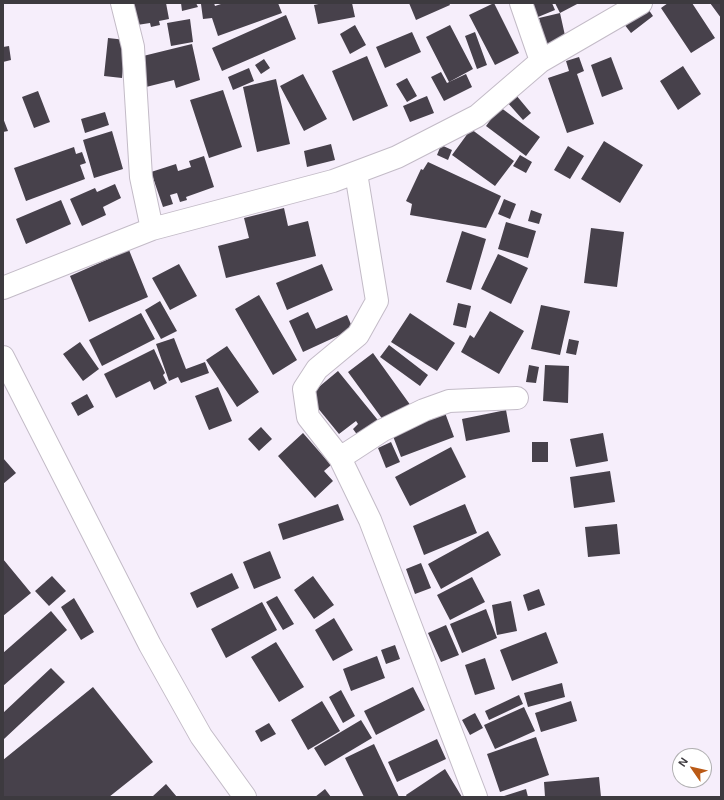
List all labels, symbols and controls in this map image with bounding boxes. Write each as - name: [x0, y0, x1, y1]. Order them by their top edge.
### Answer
- north arrow: [672, 748, 712, 788]
- text: N: [676, 755, 690, 769]

